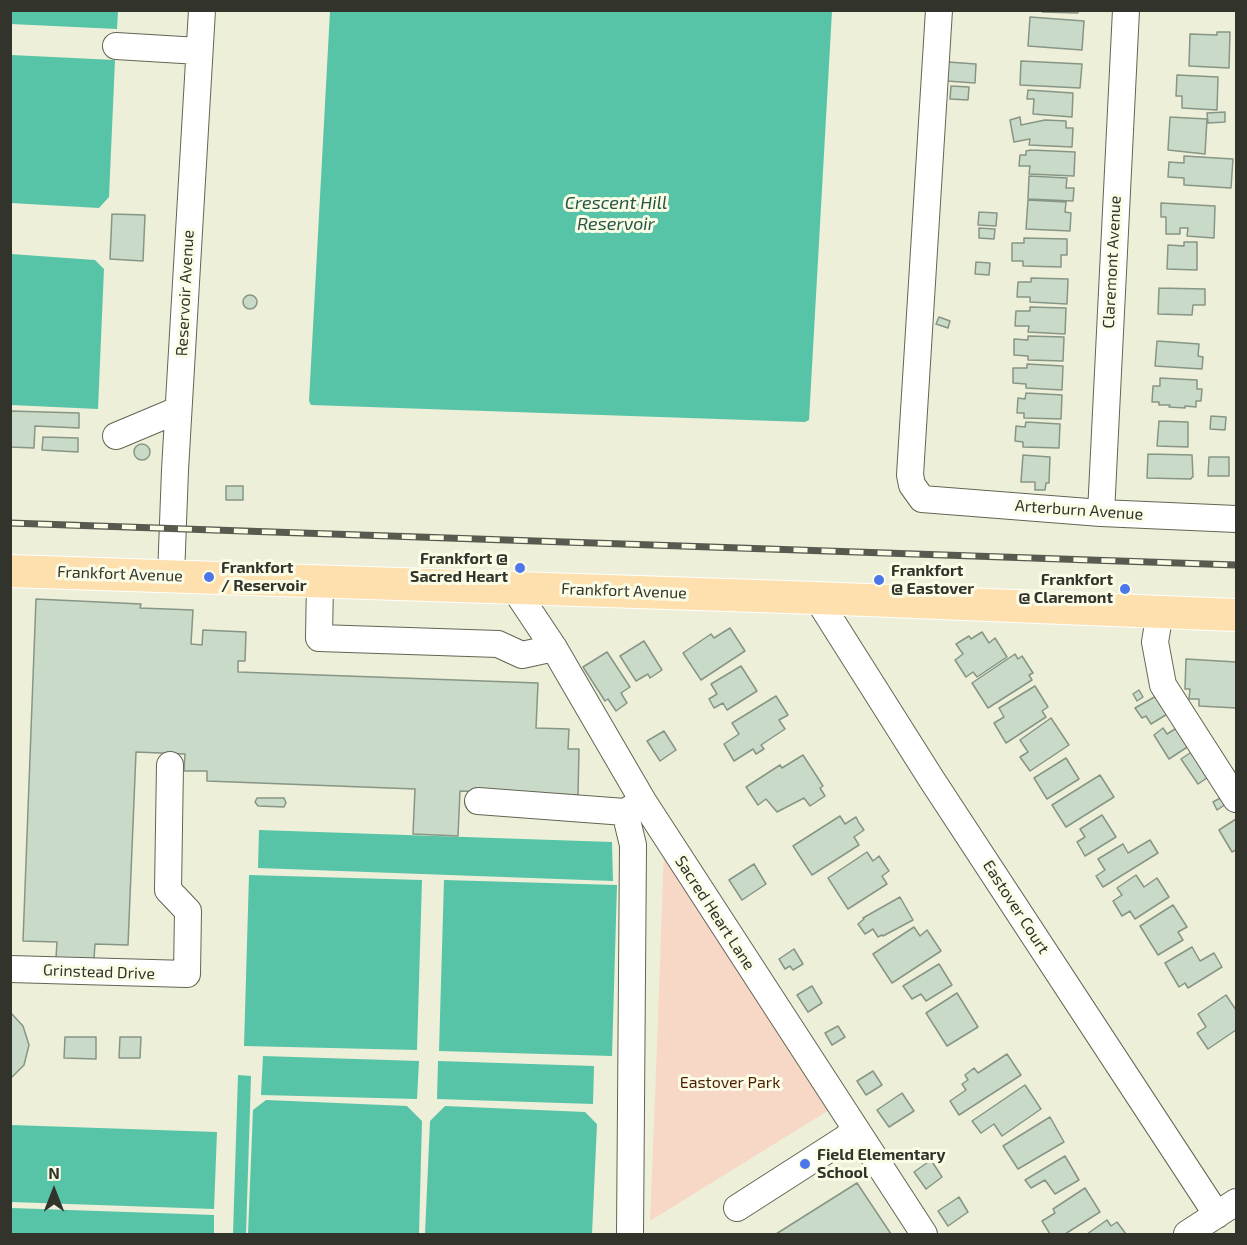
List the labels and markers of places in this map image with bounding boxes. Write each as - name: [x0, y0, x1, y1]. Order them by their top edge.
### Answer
- place label: Frankfort @ Sacred Heart: [410, 549, 508, 587]
- place label: Frankfort / Reservoir: [221, 558, 307, 596]
- marker: Frankfort @ Sacred Heart: [513, 561, 527, 575]
- place label: Frankfort @ Eastover: [891, 561, 974, 599]
- marker: Frankfort / Reservoir: [202, 570, 216, 584]
- place label: Frankfort @ Claremont: [1018, 570, 1113, 608]
- marker: Frankfort @ Eastover: [872, 573, 886, 587]
- marker: Frankfort @ Claremont: [1118, 582, 1132, 596]
- place label: Field Elementary School: [817, 1145, 945, 1183]
- marker: Field Elementary School: [798, 1157, 812, 1171]

